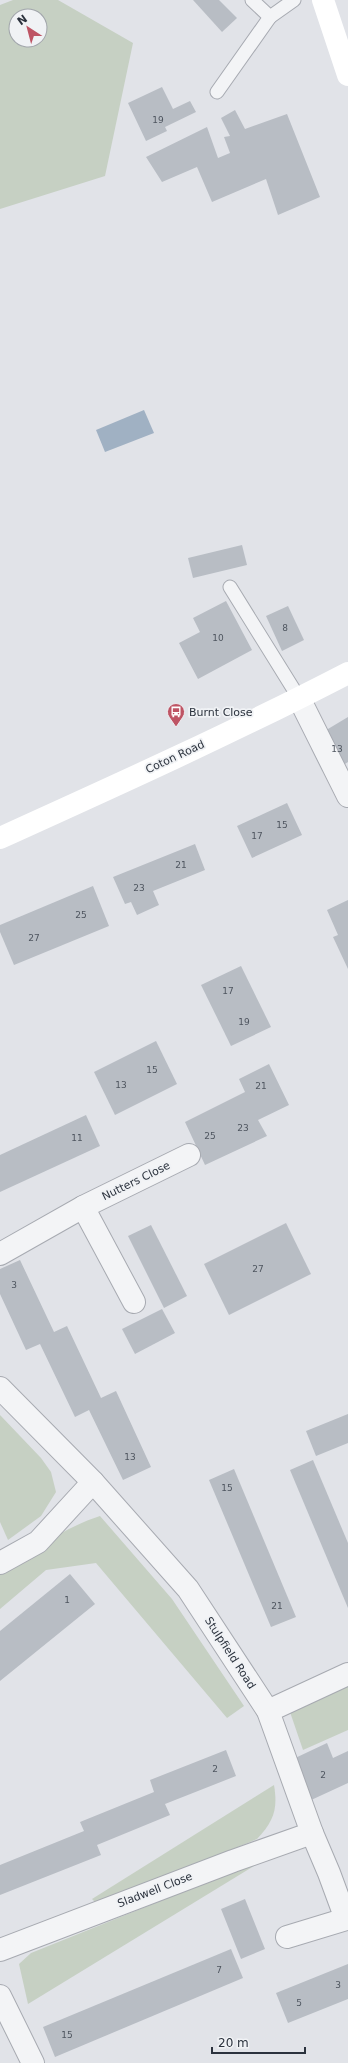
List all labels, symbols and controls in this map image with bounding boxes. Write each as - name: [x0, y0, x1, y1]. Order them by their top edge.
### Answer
- north arrow: [8, 8, 48, 48]
- text: N: [15, 12, 30, 28]
- house number: 19: [152, 115, 164, 125]
- house number: 8: [282, 623, 288, 633]
- house number: 10: [212, 633, 224, 643]
- bus stop icon: Burnt Close: [166, 702, 186, 727]
- place label: Burnt Close: [189, 706, 253, 719]
- street label: Coton Road: [143, 738, 207, 776]
- house number: 13: [331, 744, 343, 754]
- house number: 15: [276, 820, 288, 830]
- house number: 17: [251, 831, 263, 841]
- house number: 21: [175, 860, 187, 870]
- house number: 23: [133, 883, 145, 893]
- house number: 25: [75, 910, 87, 920]
- house number: 27: [28, 933, 40, 943]
- house number: 17: [222, 986, 234, 996]
- house number: 19: [238, 1017, 250, 1027]
- house number: 15: [146, 1065, 158, 1075]
- house number: 13: [115, 1080, 127, 1090]
- house number: 21: [255, 1081, 267, 1091]
- house number: 23: [237, 1123, 249, 1133]
- house number: 25: [204, 1131, 216, 1141]
- house number: 11: [71, 1133, 83, 1143]
- street label: Nutters Close: [100, 1159, 172, 1203]
- house number: 27: [252, 1264, 264, 1274]
- house number: 3: [11, 1280, 17, 1290]
- house number: 13: [124, 1452, 136, 1462]
- house number: 15: [221, 1483, 233, 1493]
- house number: 1: [64, 1595, 70, 1605]
- house number: 21: [271, 1601, 283, 1611]
- street label: Stulpfield Road: [202, 1615, 258, 1691]
- house number: 2: [212, 1764, 218, 1774]
- house number: 2: [320, 1770, 326, 1780]
- street label: Sladwell Close: [116, 1870, 194, 1910]
- house number: 7: [216, 1965, 222, 1975]
- house number: 3: [335, 1980, 341, 1990]
- house number: 5: [296, 1998, 302, 2008]
- scale bar: [212, 2029, 305, 2055]
- house number: 15: [61, 2030, 73, 2040]
- text: 20 m: [218, 2036, 249, 2050]

